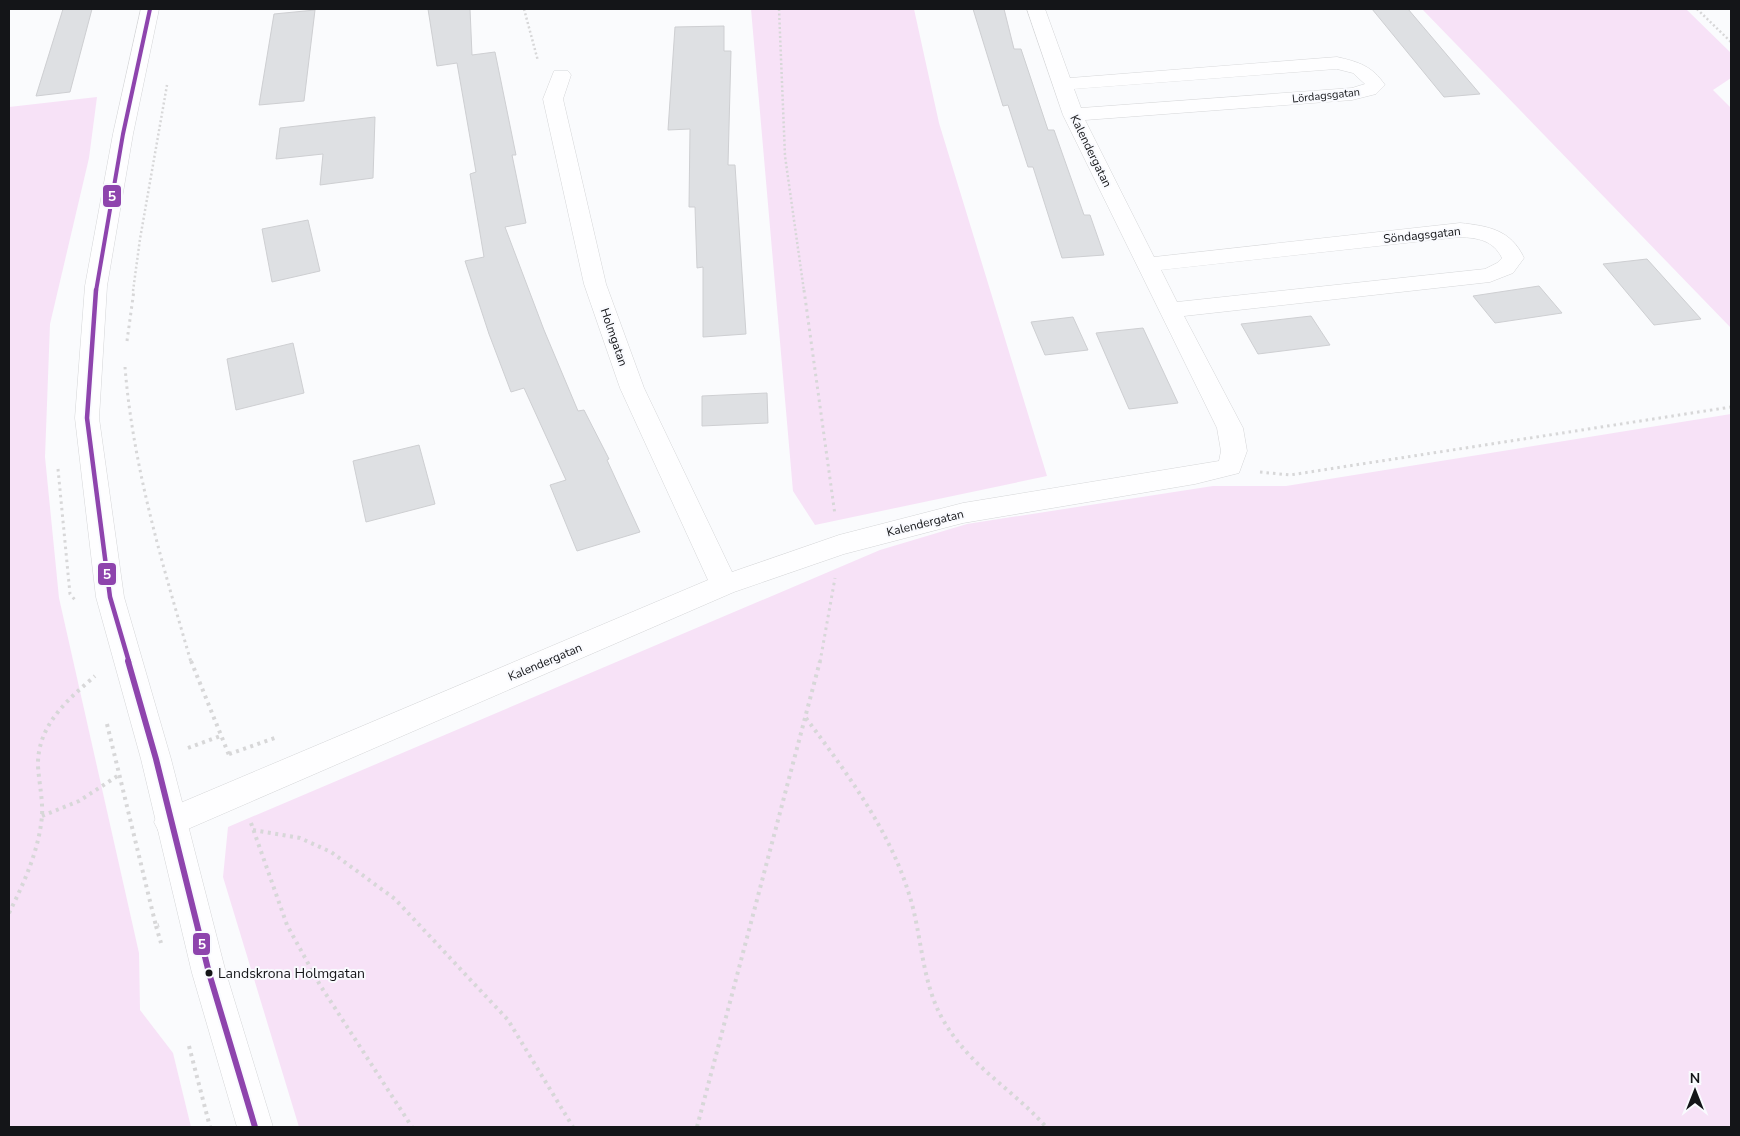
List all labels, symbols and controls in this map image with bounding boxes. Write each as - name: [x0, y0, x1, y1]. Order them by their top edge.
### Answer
- street label: Lördagsgatan: [1291, 84, 1361, 107]
- street label: Kalendergatan: [1067, 112, 1115, 190]
- line badge: 5: [102, 184, 122, 208]
- text: 5: [108, 187, 116, 206]
- street label: Söndagsgatan: [1382, 223, 1462, 247]
- street label: Holmgatan: [597, 306, 631, 368]
- street label: Kalendergatan: [885, 506, 965, 540]
- line badge: 5: [97, 562, 117, 586]
- text: 5: [103, 565, 111, 584]
- street label: Kalendergatan: [506, 639, 584, 685]
- line badge: 5: [192, 932, 211, 956]
- text: 5: [198, 935, 206, 954]
- place label: Landskrona Holmgatan: [218, 964, 365, 983]
- marker: Landskrona Holmgatan: [204, 968, 214, 978]
- north arrow: [1670, 1066, 1720, 1116]
- text: N: [1690, 1069, 1700, 1088]

